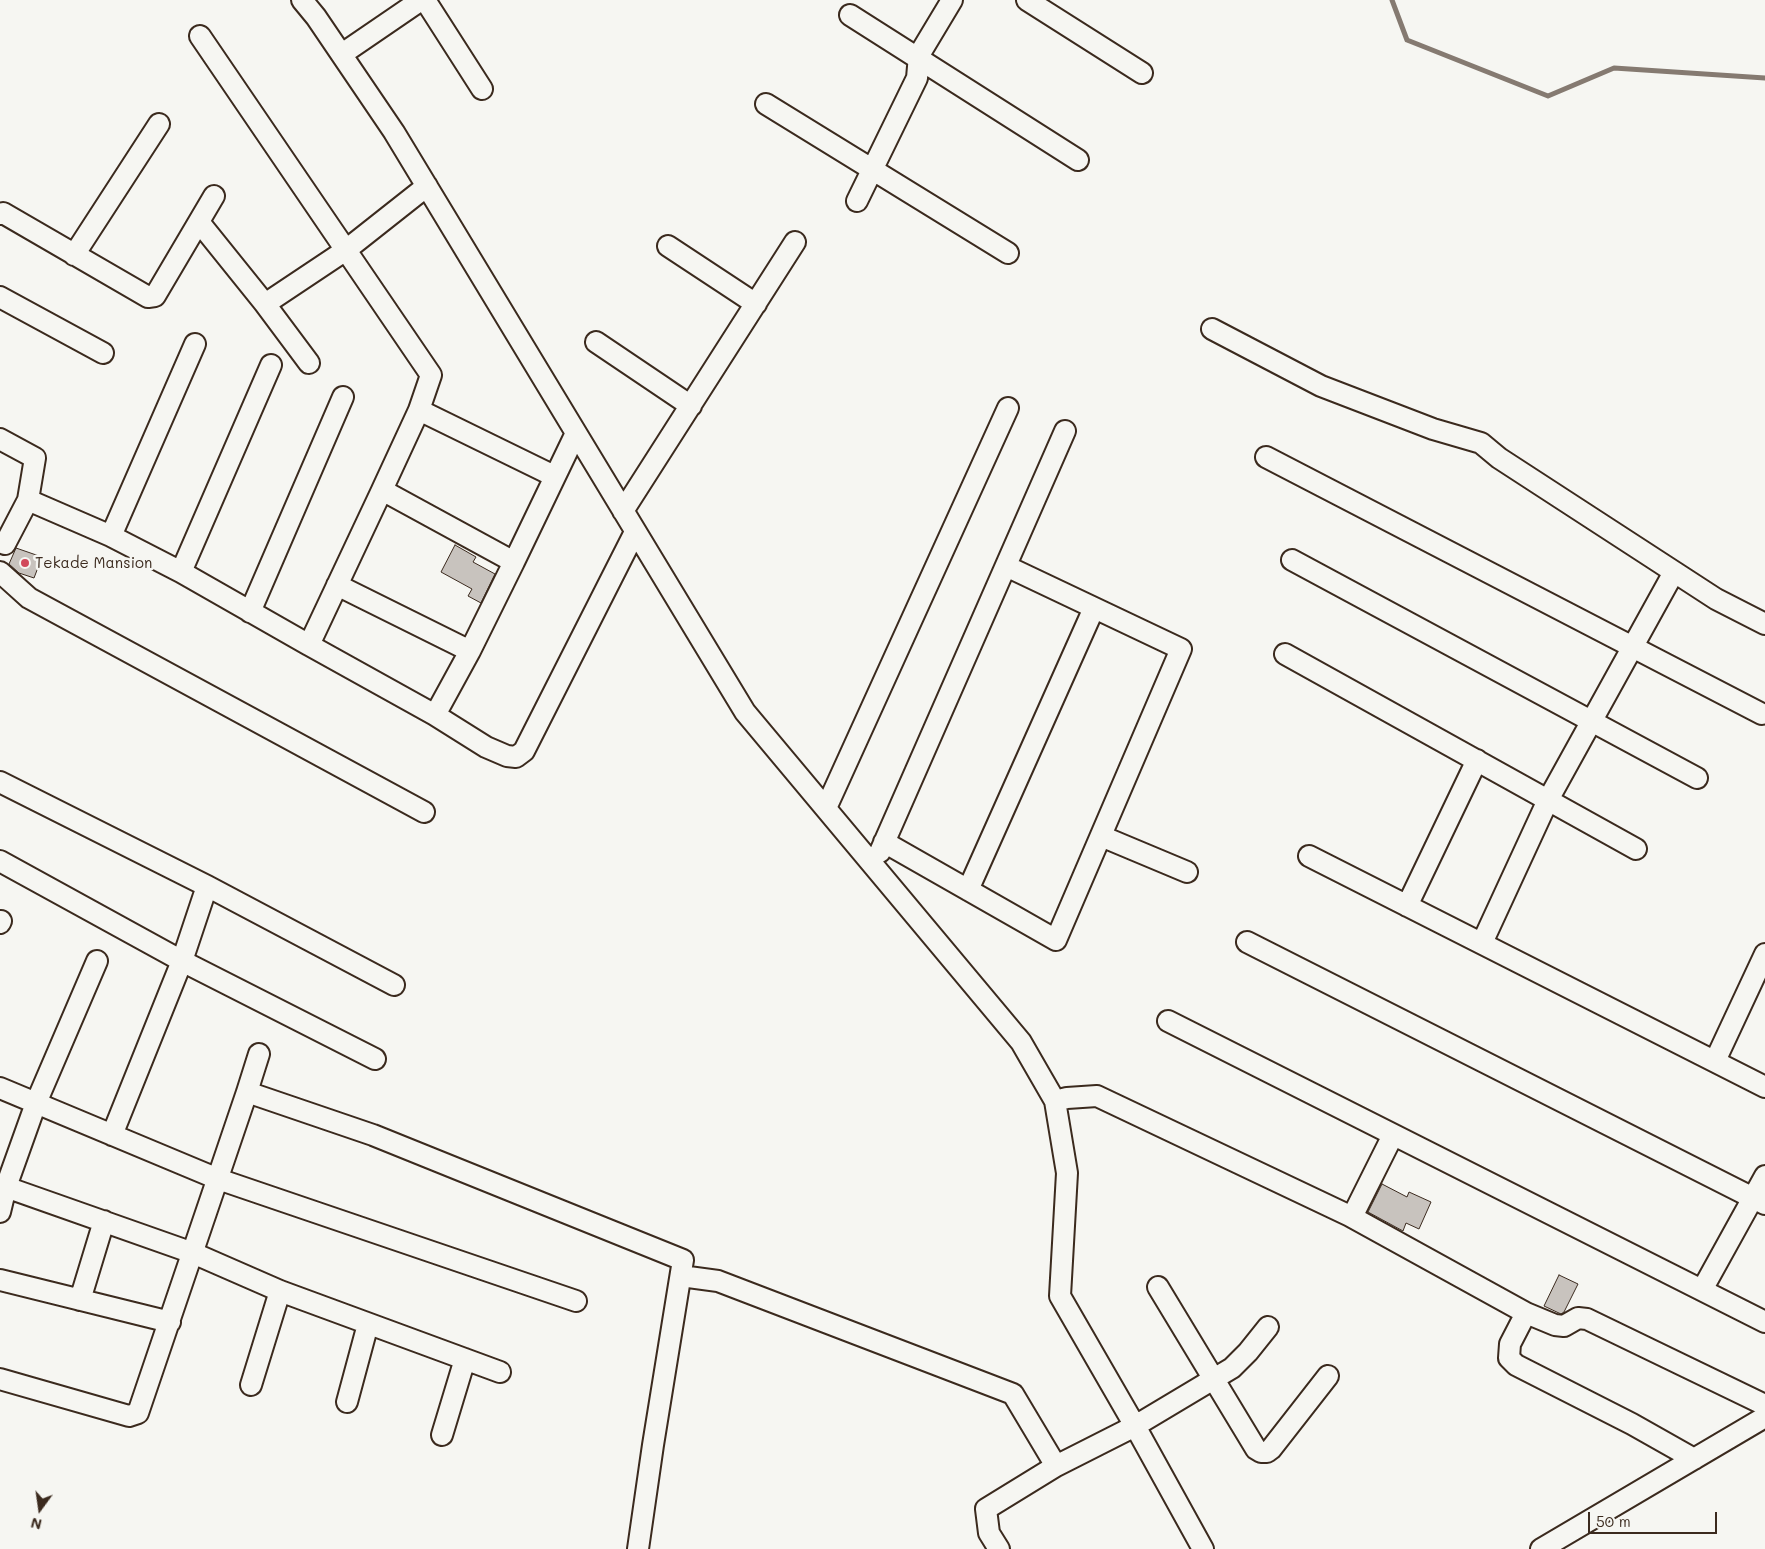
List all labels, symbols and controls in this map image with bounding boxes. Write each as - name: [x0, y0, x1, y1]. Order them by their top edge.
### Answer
- place label: Tekade Mansion: [35, 554, 152, 572]
- marker: Tekade Mansion: [19, 557, 31, 569]
- north arrow: [15, 1484, 65, 1534]
- scale bar: [1590, 1502, 1719, 1534]
- text: 50 m: [1596, 1511, 1631, 1531]
- text: N: [29, 1514, 44, 1535]

